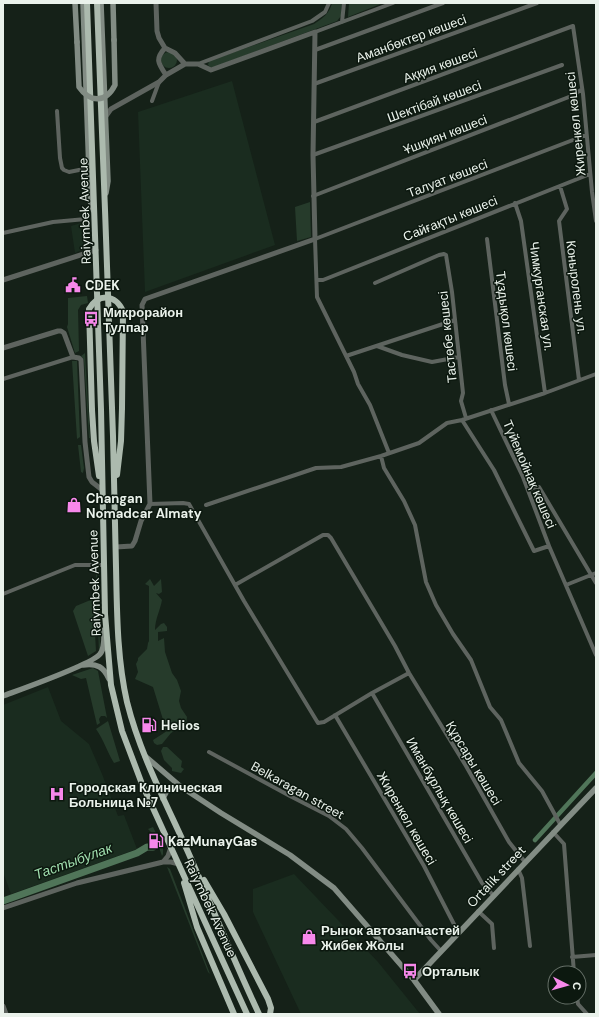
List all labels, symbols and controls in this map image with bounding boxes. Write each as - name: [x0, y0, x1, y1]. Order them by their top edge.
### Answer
- street label: Аманбөктер көшесі: [354, 11, 469, 66]
- street label: Аққия көшесі: [401, 44, 480, 87]
- street label: Жиренкөл көшесі: [562, 71, 589, 177]
- street label: Шектібай көшесі: [385, 77, 484, 126]
- street label: Ұшқиян көшесі: [401, 111, 490, 158]
- street label: Талуат көшесі: [405, 155, 490, 202]
- street label: Raiymbek Avenue: [74, 158, 95, 264]
- street label: Сайғақты көшесі: [400, 192, 500, 245]
- street label: Коныролень ул.: [562, 239, 591, 335]
- street label: Чимкурганская ул.: [525, 241, 558, 352]
- street label: Тұздықол көшесі: [492, 270, 521, 372]
- public building icon: CDEK: [64, 276, 82, 294]
- place label: CDEK: [85, 277, 120, 294]
- street label: Тастөбе көшесі: [434, 290, 461, 384]
- place label: Микрорайон Тулпар: [103, 304, 183, 336]
- bus stop icon: Микрорайон Тулпар: [82, 310, 100, 328]
- street label: Түйемойнақ көшесі: [499, 418, 560, 531]
- place label: Changan Nomadcar Almaty: [86, 490, 202, 522]
- shop icon: Changan Nomadcar Almaty: [65, 496, 83, 514]
- street label: Raiymbek Avenue: [84, 530, 105, 636]
- fuel station icon: Helios: [140, 716, 158, 734]
- place label: Helios: [161, 717, 200, 734]
- street label: Құрсары көшесі: [442, 718, 505, 808]
- street label: Иманбұрлық көшесі: [402, 734, 477, 846]
- street label: Belkaragan street: [248, 758, 348, 823]
- street label: Жиренкөл көшесі: [373, 769, 440, 868]
- place label: Городская Клиническая Больница №7: [69, 779, 222, 811]
- hospital icon: Городская Клиническая Больница №7: [48, 785, 66, 803]
- fuel station icon: KazMunayGas: [147, 832, 165, 850]
- place label: KazMunayGas: [168, 833, 258, 850]
- water label: Тастыбулак: [32, 838, 116, 883]
- street label: Ortalik street: [463, 842, 529, 911]
- street label: Raiymbek Avenue: [180, 856, 241, 960]
- place label: Рынок автозапчастей Жибек Жолы: [320, 922, 460, 954]
- shop icon: Рынок автозапчастей Жибек Жолы: [300, 928, 318, 946]
- bus stop icon: Орталык: [401, 962, 419, 980]
- place label: Орталык: [422, 963, 480, 980]
- north arrow: [547, 965, 587, 1005]
- text: С: [570, 981, 584, 991]

